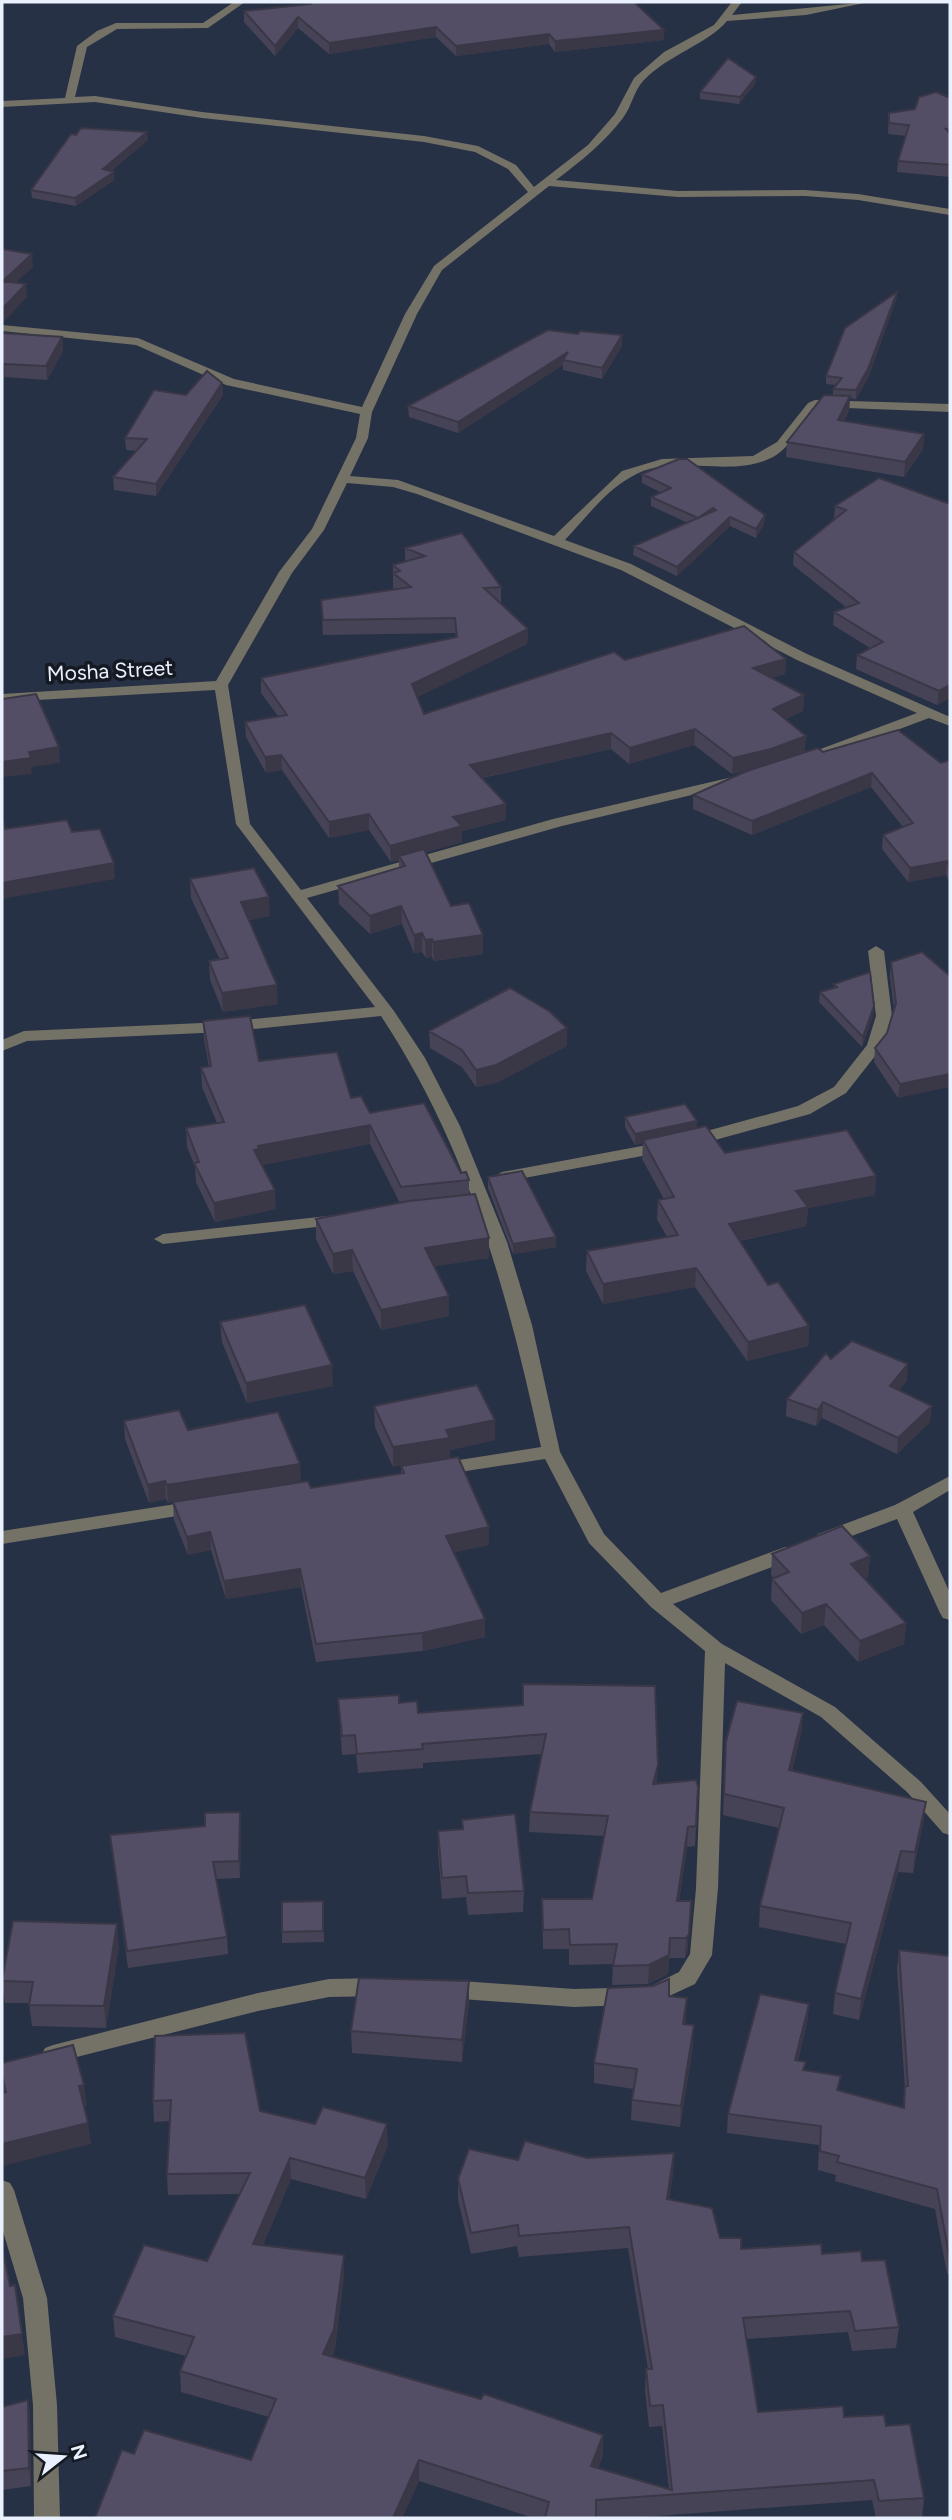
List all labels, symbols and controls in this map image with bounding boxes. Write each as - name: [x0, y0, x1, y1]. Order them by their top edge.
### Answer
- street label: Mosha Street: [46, 655, 174, 686]
- north arrow: [28, 2422, 98, 2492]
- text: N: [66, 2442, 92, 2463]

